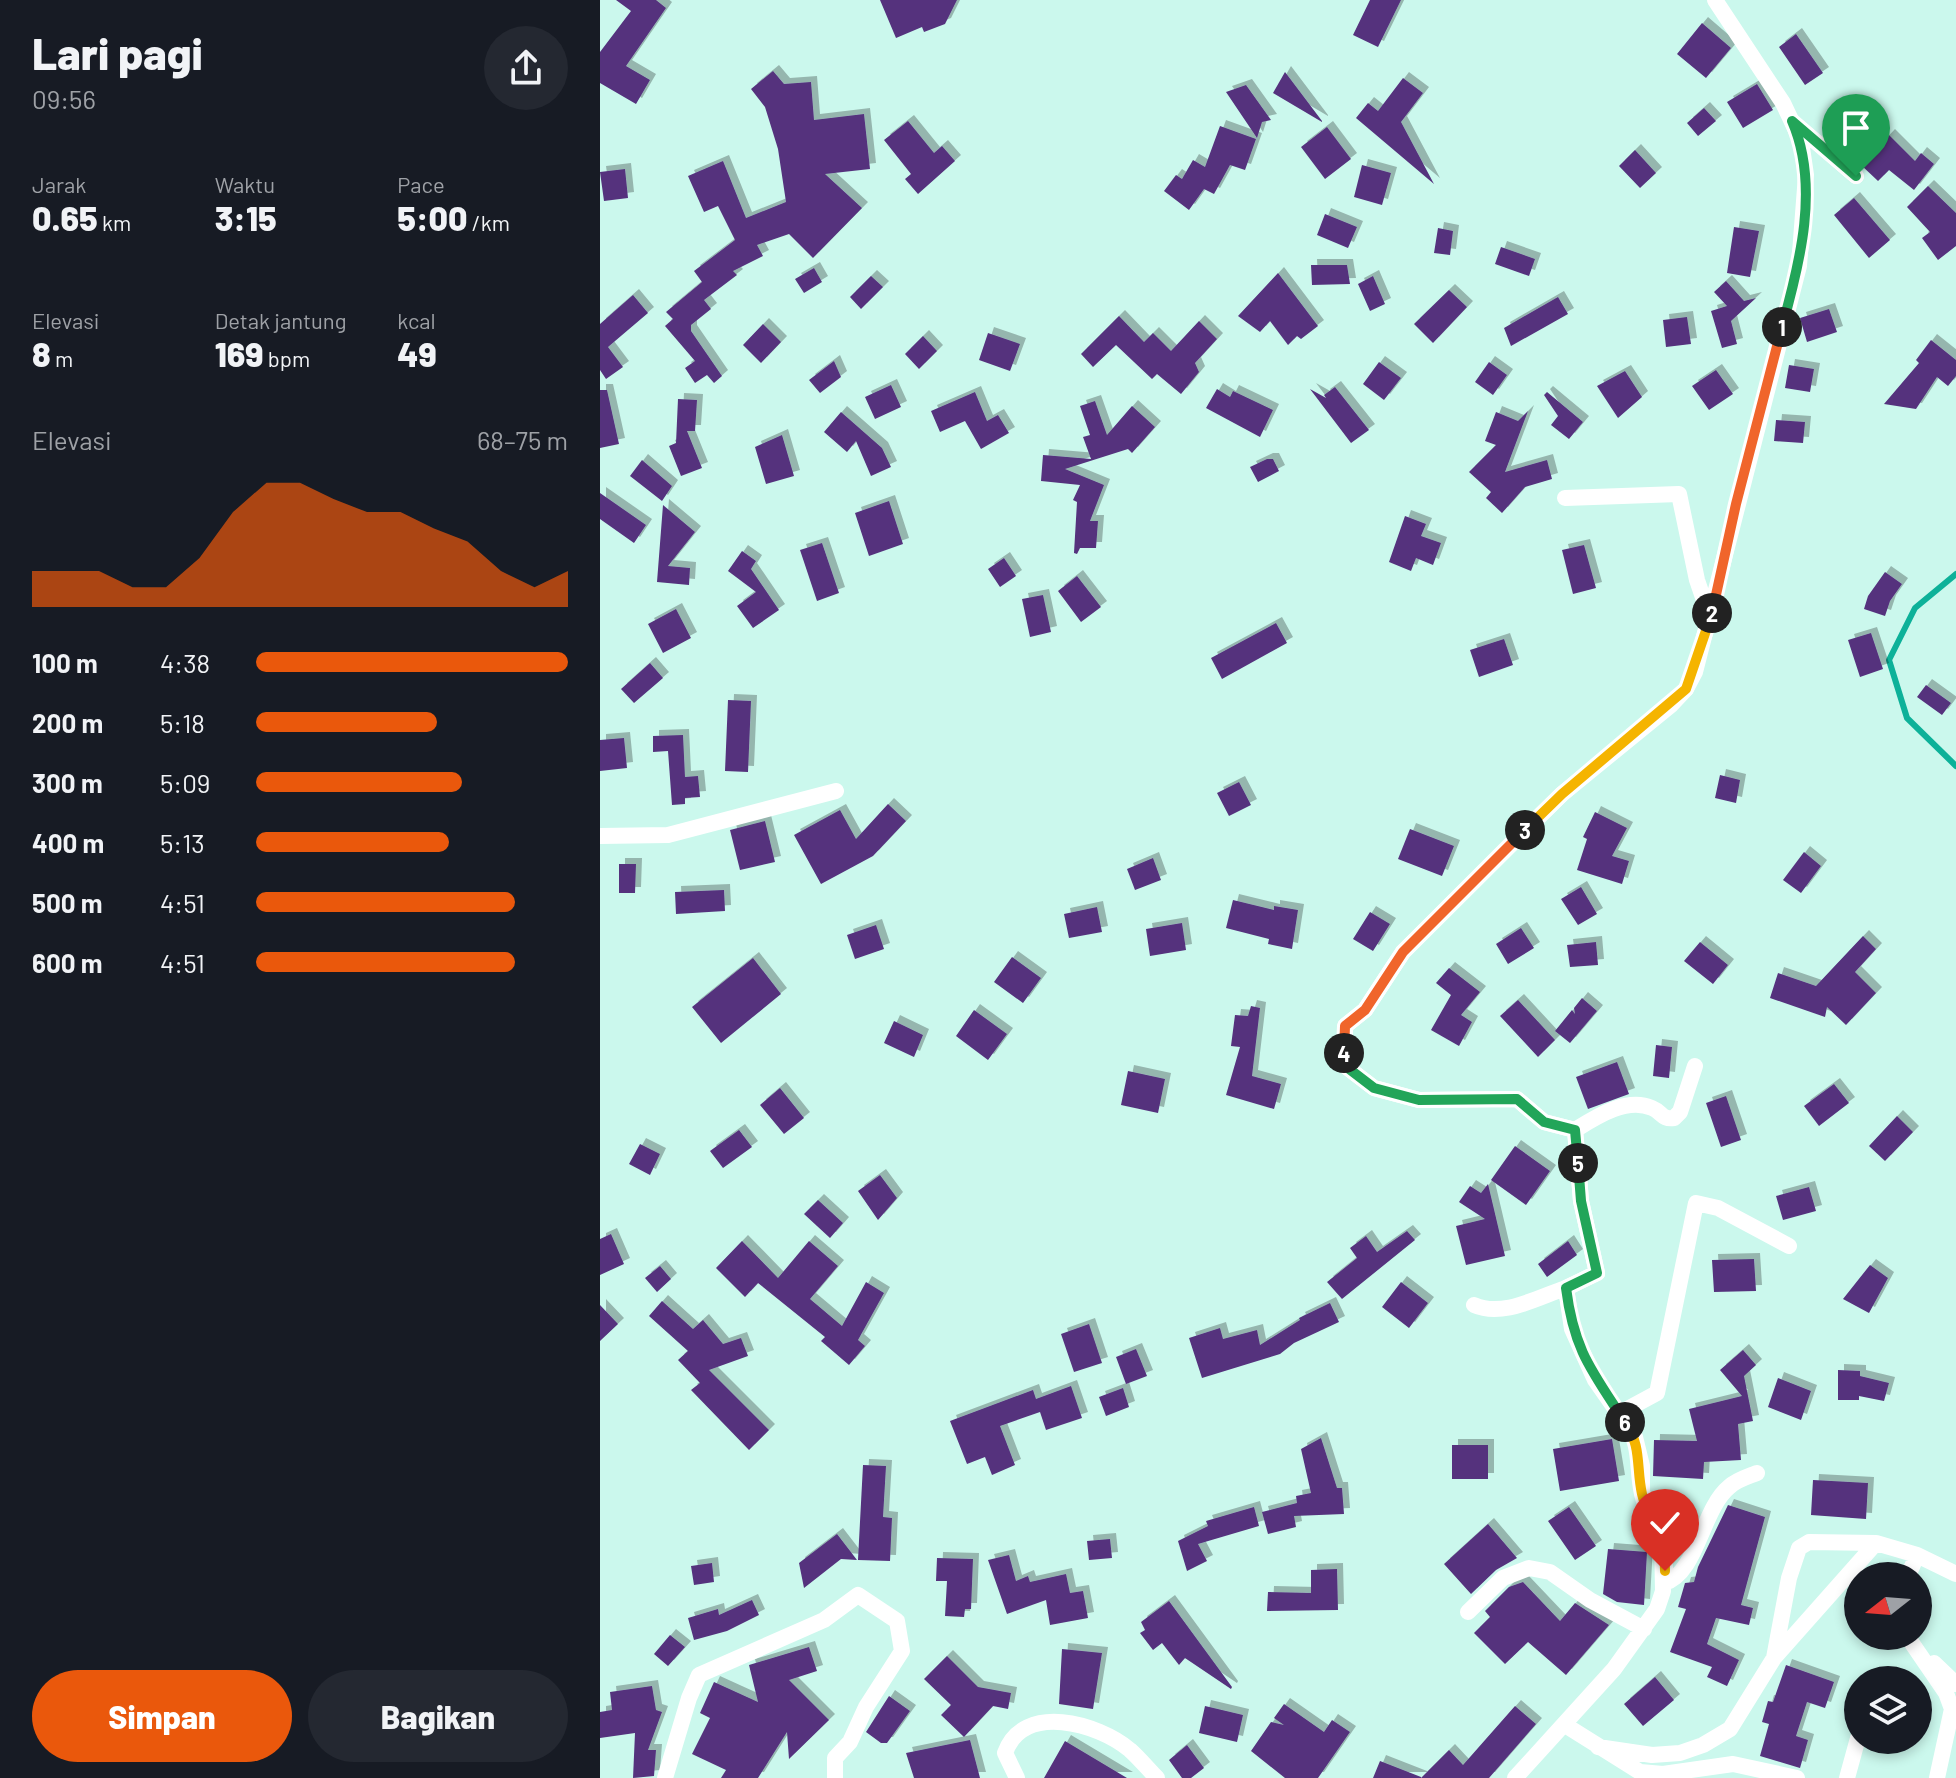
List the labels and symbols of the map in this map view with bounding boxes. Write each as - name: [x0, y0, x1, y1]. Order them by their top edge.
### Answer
- pin: [1822, 94, 1890, 176]
- pin: 1: [1762, 307, 1802, 347]
- pin: 2: [1692, 593, 1732, 633]
- pin: 3: [1505, 810, 1545, 850]
- pin: 4: [1324, 1033, 1364, 1073]
- pin: 5: [1558, 1143, 1598, 1183]
- pin: 6: [1605, 1402, 1645, 1442]
- pin: [1631, 1489, 1699, 1571]
- north arrow: [1844, 1562, 1932, 1650]

